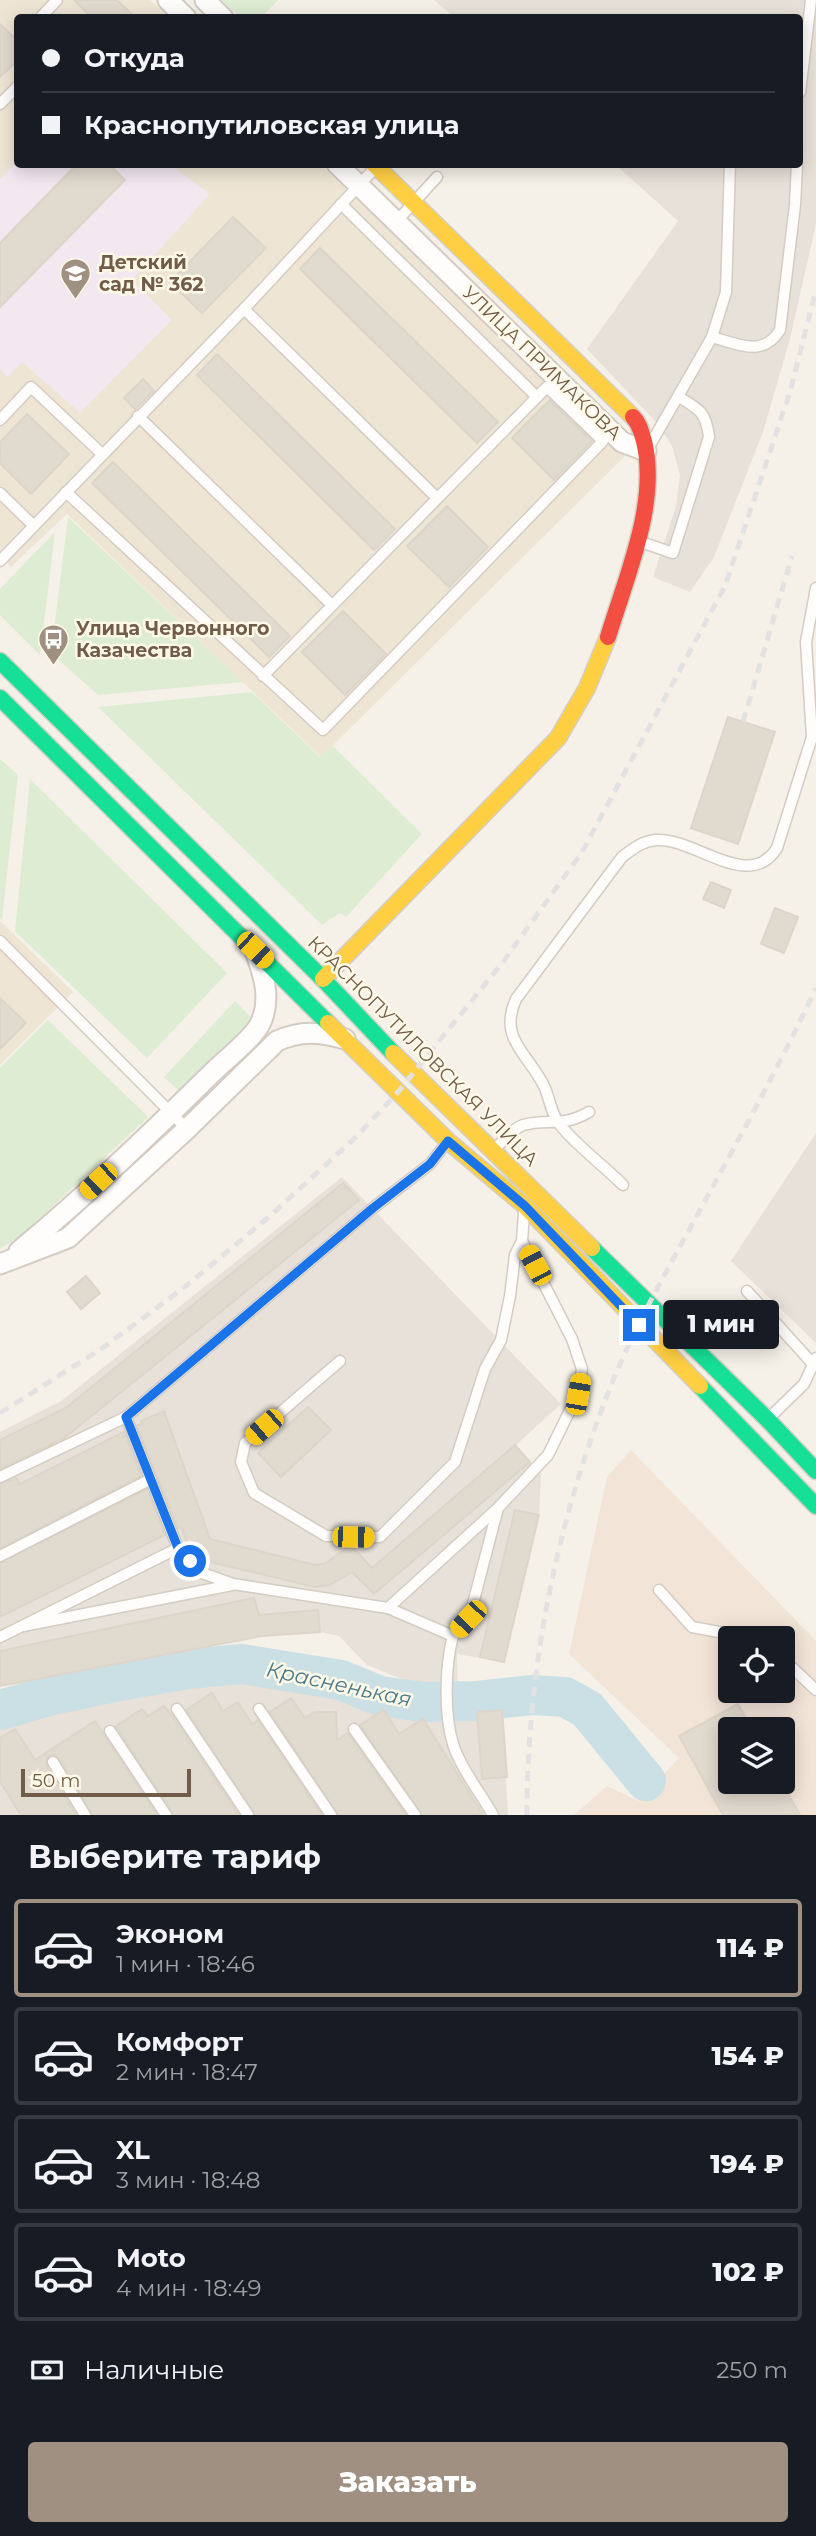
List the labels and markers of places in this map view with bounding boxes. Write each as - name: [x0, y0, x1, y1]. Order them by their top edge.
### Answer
- place label: Детский сад № 362: [99, 251, 203, 296]
- school or university icon: Детский сад № 362: [59, 256, 93, 300]
- place label: Улица Червонного Казачества: [76, 617, 269, 662]
- bus stop icon: Улица Червонного Казачества: [36, 622, 70, 666]

